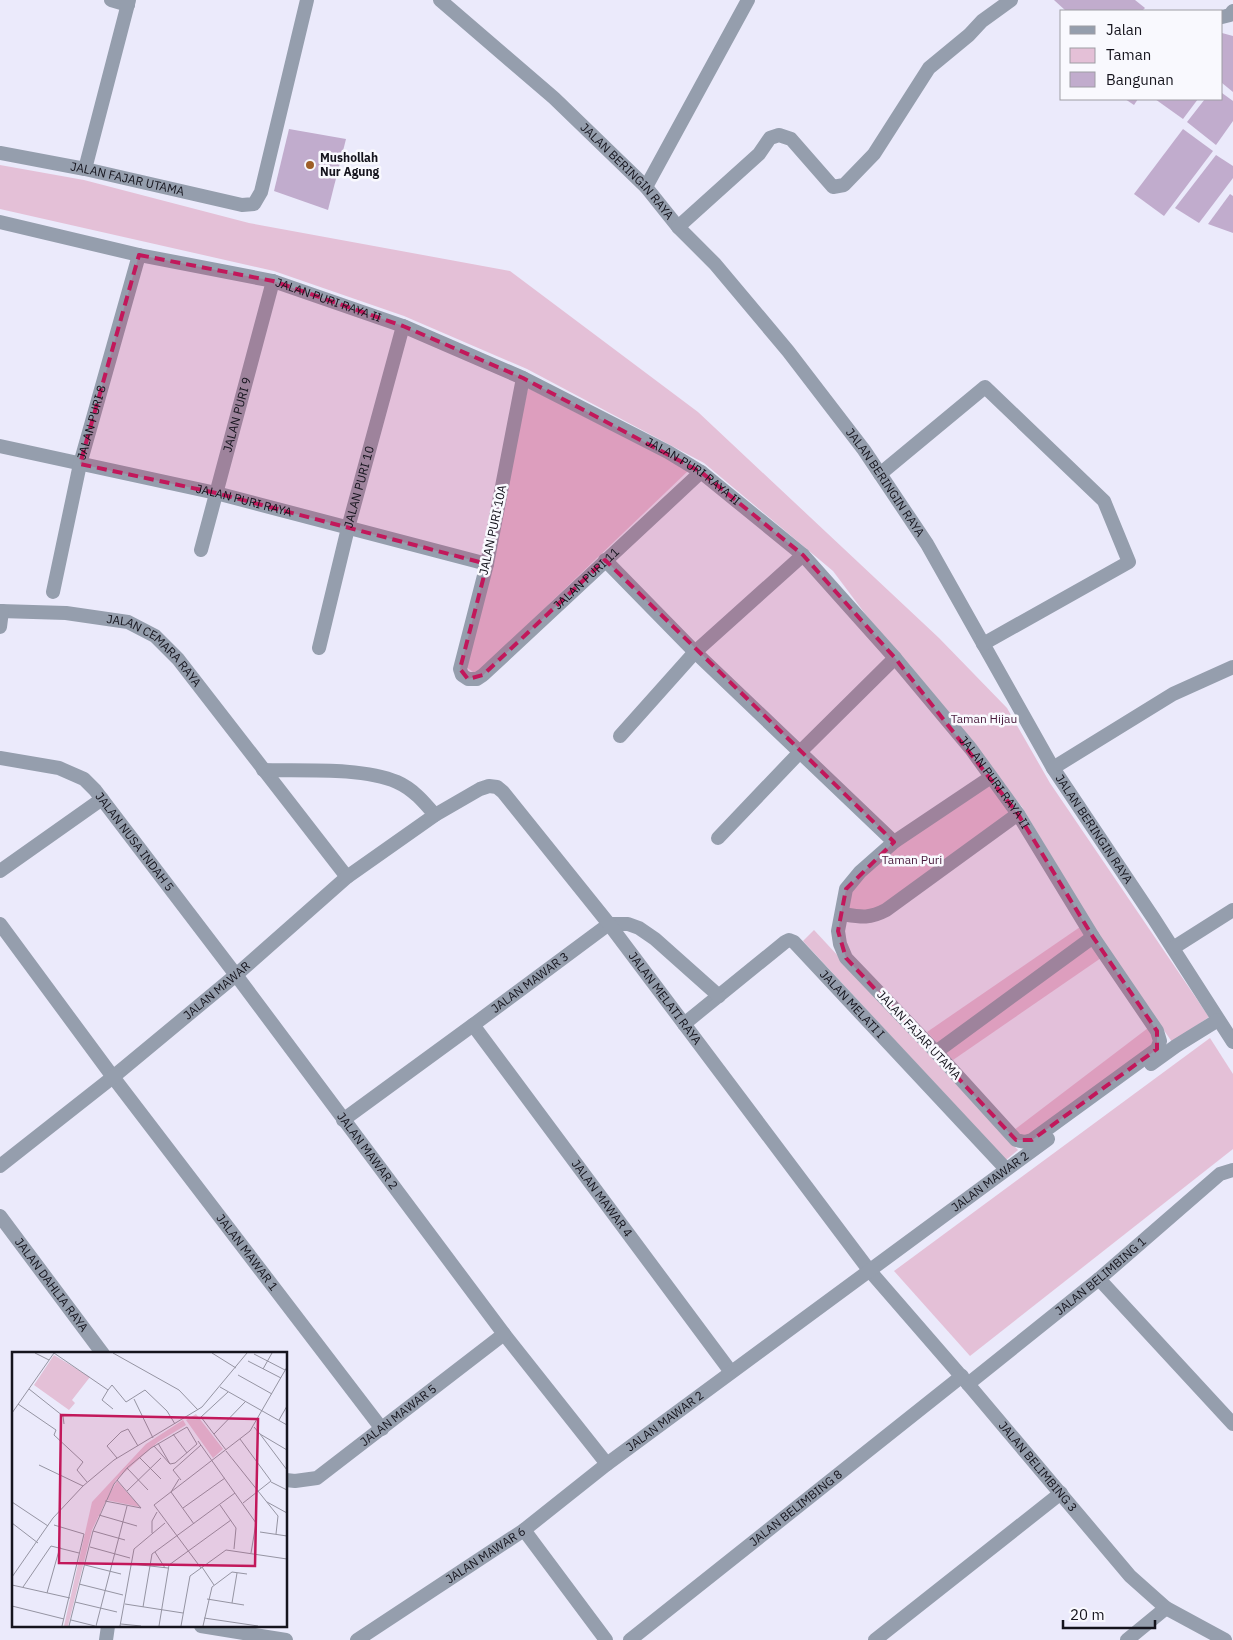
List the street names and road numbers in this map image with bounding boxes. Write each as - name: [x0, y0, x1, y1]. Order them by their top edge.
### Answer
- street label: JALAN BERINGIN RAYA: [578, 120, 677, 223]
- street label: JALAN FAJAR UTAMA: [69, 158, 186, 199]
- street label: JALAN PURI RAYA II: [274, 274, 384, 325]
- street label: JALAN PURI 9: [220, 375, 254, 454]
- street label: JALAN PURI 8: [74, 383, 109, 461]
- street label: JALAN BERINGIN RAYA: [843, 425, 928, 540]
- street label: JALAN PURI RAYA II: [643, 434, 744, 508]
- street label: JALAN PURI 10: [340, 444, 377, 529]
- street label: JALAN PURI RAYA: [195, 481, 294, 520]
- street label: JALAN PURI 10A: [476, 483, 509, 576]
- street label: JALAN PURI 11: [550, 544, 622, 612]
- street label: JALAN CEMARA RAYA: [105, 611, 205, 690]
- street label: JALAN PURI RAYA II: [956, 732, 1033, 832]
- street label: JALAN BERINGIN RAYA: [1052, 771, 1136, 887]
- street label: JALAN NUSA INDAH 5: [92, 789, 178, 894]
- street label: JALAN MAWAR 3: [488, 949, 571, 1016]
- street label: JALAN MELATI RAYA: [626, 949, 705, 1048]
- street label: JALAN MAWAR: [180, 958, 253, 1022]
- street label: JALAN MELATI I: [817, 966, 888, 1041]
- street label: JALAN FAJAR UTAMA: [874, 987, 965, 1083]
- street label: JALAN MAWAR 2: [334, 1109, 402, 1192]
- street label: JALAN MAWAR 2: [948, 1148, 1032, 1215]
- street label: JALAN MAWAR 4: [569, 1156, 636, 1240]
- street label: JALAN MAWAR 1: [213, 1211, 282, 1293]
- street label: JALAN BELIMBING 1: [1052, 1234, 1149, 1318]
- street label: JALAN DAHLIA RAYA: [12, 1235, 92, 1335]
- street label: JALAN MAWAR 5: [357, 1381, 439, 1449]
- street label: JALAN MAWAR 2: [623, 1387, 706, 1454]
- street label: JALAN BELIMBING 3: [996, 1418, 1081, 1515]
- street label: JALAN BELIMBING 8: [746, 1466, 845, 1549]
- street label: JALAN MAWAR 6: [443, 1523, 528, 1587]

